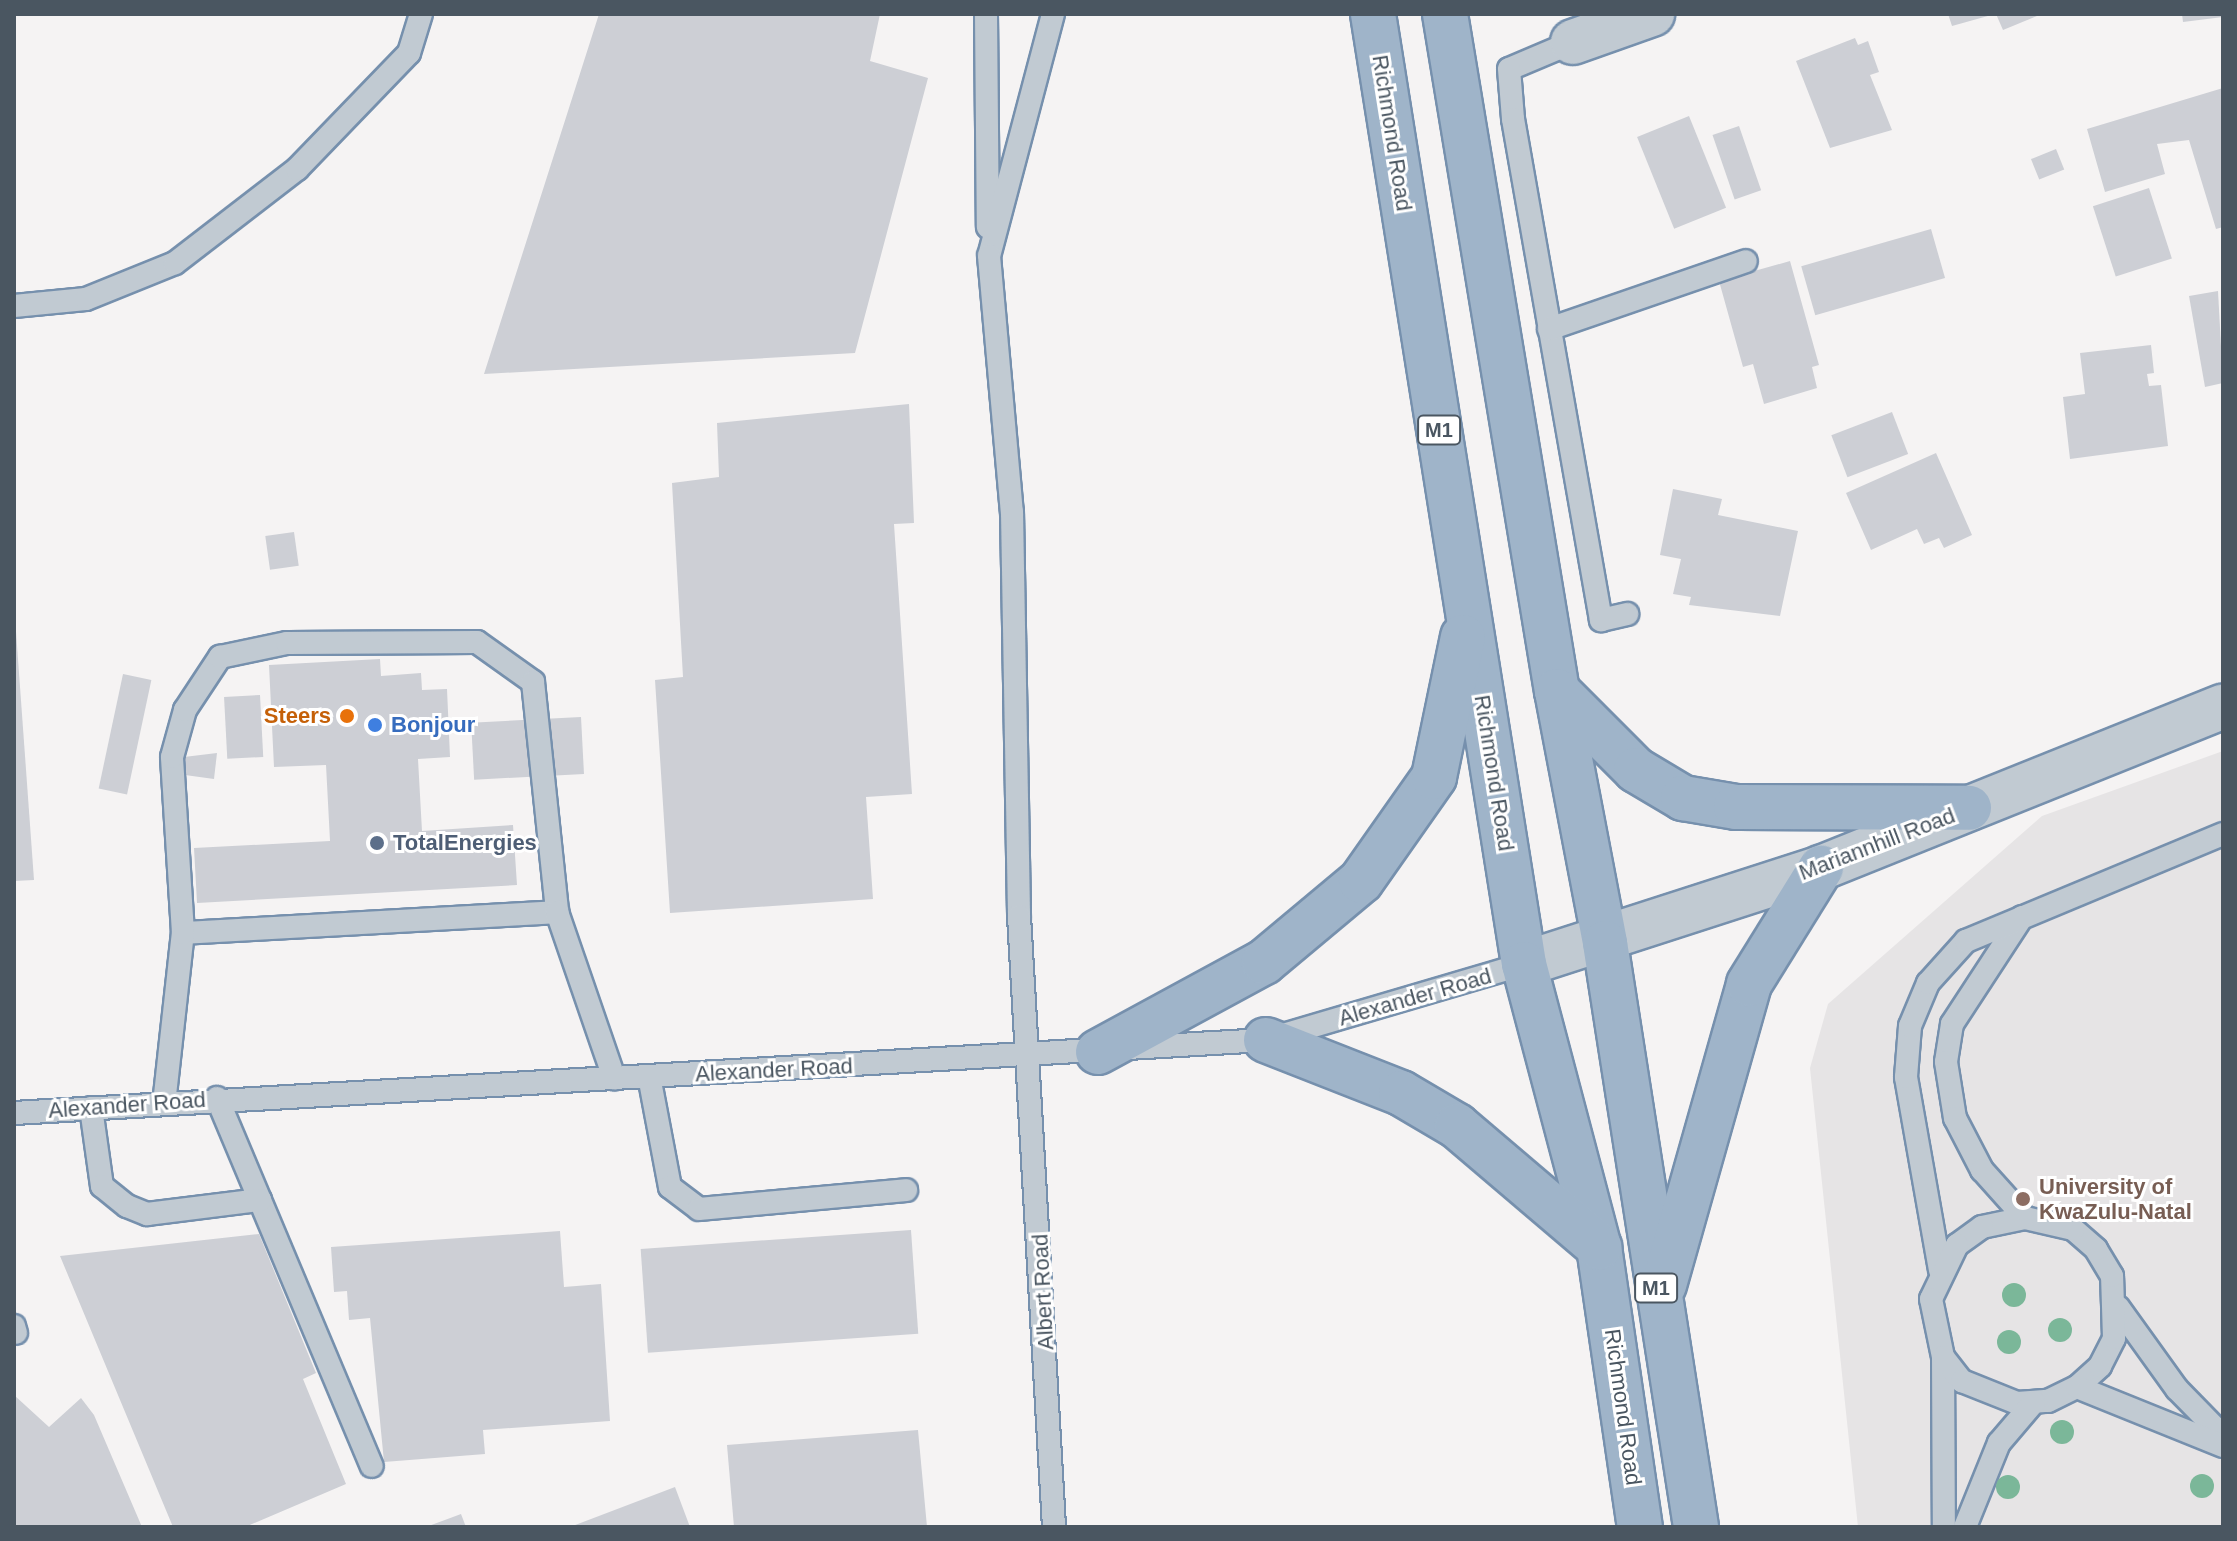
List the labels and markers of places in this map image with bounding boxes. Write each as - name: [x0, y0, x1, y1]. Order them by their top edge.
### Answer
- place label: Steers: [264, 703, 331, 729]
- marker: Steers: [338, 707, 356, 725]
- place label: Bonjour: [391, 712, 475, 738]
- marker: Bonjour: [366, 716, 384, 734]
- place label: TotalEnergies: [393, 830, 537, 856]
- marker: TotalEnergies: [368, 834, 386, 852]
- place label: University of KwaZulu-Natal: [2039, 1173, 2192, 1224]
- marker: University of KwaZulu-Natal: [2014, 1190, 2032, 1208]

